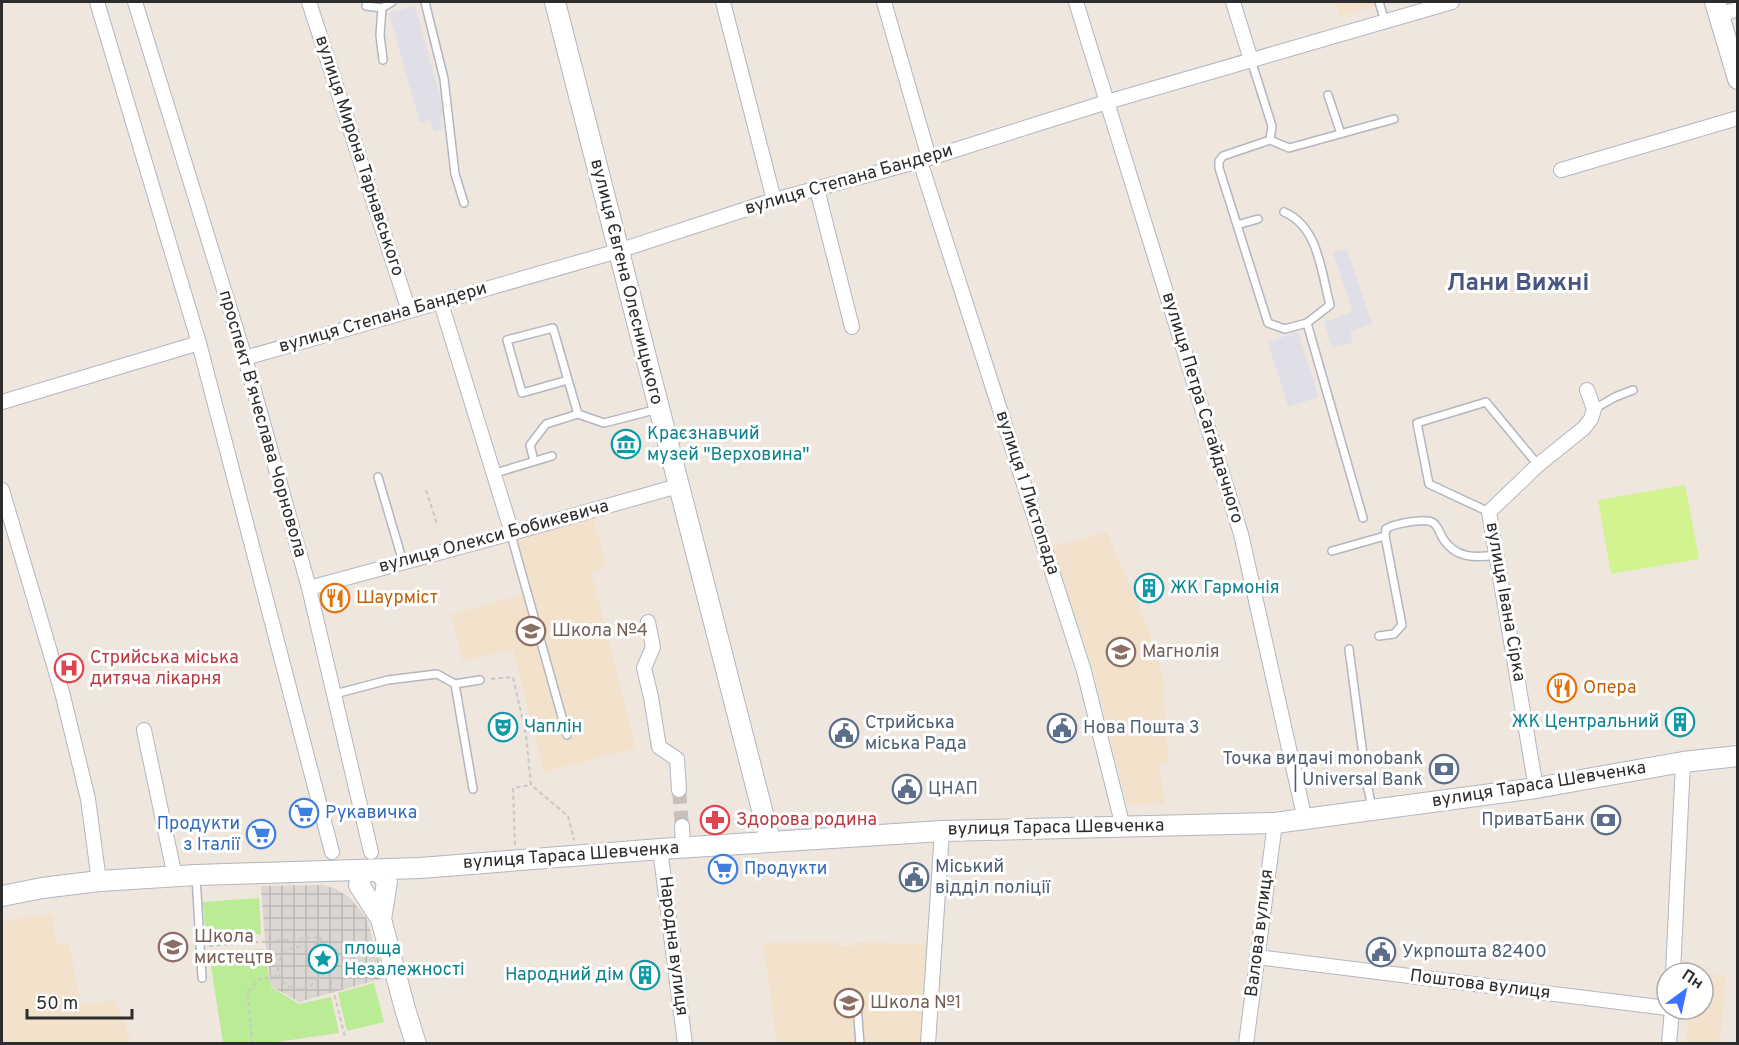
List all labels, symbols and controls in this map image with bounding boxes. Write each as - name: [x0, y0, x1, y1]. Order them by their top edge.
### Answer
- street label: вулиця Мирона Тарнавського: [309, 33, 409, 279]
- street label: вулиця Степана Бандери: [742, 139, 956, 221]
- street label: вулиця Євгена Олесницького: [584, 157, 668, 407]
- district label: Лани Вижні: [1447, 269, 1589, 299]
- street label: вулиця Степана Бандери: [276, 277, 490, 359]
- street label: проспект Вʼячеслава Чорновола: [213, 288, 311, 560]
- street label: вулиця Петра Сагайдачного: [1156, 290, 1248, 526]
- street label: вулиця 1 Листопада: [990, 408, 1064, 578]
- place label: Краєзнавчий музей "Верховина": [647, 423, 810, 467]
- museum icon: Краєзнавчий музей "Верховина": [610, 428, 642, 460]
- street label: вулиця Олекси Бобикевича: [376, 495, 612, 579]
- street label: вулиця Івана Сірка: [1480, 520, 1530, 684]
- building icon: ЖК Гармонія: [1133, 572, 1165, 604]
- place label: ЖК Гармонія: [1170, 577, 1280, 600]
- restaurant icon: Шаурміст: [319, 582, 351, 614]
- place label: Шаурміст: [356, 587, 438, 610]
- school or university icon: Школа №4: [515, 615, 547, 647]
- place label: Школа №4: [552, 620, 648, 643]
- school or university icon: Магнолія: [1105, 636, 1137, 668]
- place label: Магнолія: [1142, 641, 1220, 664]
- place label: Стрийська міська дитяча лікарня: [90, 647, 239, 691]
- hospital icon: Стрийська міська дитяча лікарня: [53, 652, 85, 684]
- restaurant icon: Опера: [1546, 672, 1578, 704]
- place label: Опера: [1583, 677, 1636, 700]
- building icon: ЖК Центральний: [1664, 706, 1696, 738]
- theatre icon: Чаплін: [487, 711, 519, 743]
- place label: ЖК Центральний: [1511, 711, 1659, 734]
- place label: Стрийська міська Рада: [865, 712, 966, 756]
- public building icon: Нова Пошта 3: [1046, 712, 1078, 744]
- place label: Чаплін: [524, 716, 582, 739]
- public building icon: Стрийська міська Рада: [828, 717, 860, 749]
- place label: Нова Пошта 3: [1083, 717, 1200, 740]
- place label: Точка видачі monobank | Universal Bank: [1222, 748, 1423, 792]
- bank icon: Точка видачі monobank | Universal Bank: [1428, 753, 1460, 785]
- street label: вулиця Тараса Шевченка: [1430, 757, 1648, 813]
- public building icon: ЦНАП: [891, 773, 923, 805]
- place label: ЦНАП: [928, 778, 978, 801]
- supermarket icon: Рукавичка: [288, 797, 320, 829]
- place label: Рукавичка: [325, 802, 417, 825]
- pharmacy icon: Здорова родина: [699, 804, 731, 836]
- bank icon: ПриватБанк: [1590, 804, 1622, 836]
- place label: Здорова родина: [736, 809, 877, 832]
- place label: ПриватБанк: [1481, 809, 1585, 832]
- place label: Продукти з Італії: [157, 813, 240, 857]
- street label: вулиця Тараса Шевченка: [947, 815, 1165, 841]
- supermarket icon: Продукти з Італії: [245, 818, 277, 850]
- street label: вулиця Тараса Шевченка: [462, 837, 680, 875]
- supermarket icon: Продукти: [707, 853, 739, 885]
- place label: Міський відділ поліції: [935, 856, 1051, 900]
- place label: Продукти: [744, 858, 827, 881]
- public building icon: Міський відділ поліції: [898, 861, 930, 893]
- street label: Валова вулиця: [1241, 868, 1279, 998]
- street label: Народна вулиця: [653, 875, 693, 1017]
- place label: Школа мистецтв: [194, 926, 274, 970]
- school or university icon: Школа мистецтв: [157, 931, 189, 963]
- public building icon: Укрпошта 82400: [1365, 936, 1397, 968]
- place label: площа Незалежності: [344, 938, 465, 982]
- place label: Укрпошта 82400: [1402, 941, 1547, 964]
- place icon: площа Незалежності: [307, 943, 339, 975]
- building icon: Народний дім: [629, 959, 661, 991]
- north arrow: [1655, 961, 1715, 1021]
- place label: Народний дім: [505, 964, 624, 987]
- street label: Поштова вулиця: [1408, 965, 1552, 1005]
- text: Пн: [1678, 966, 1707, 994]
- scale bar: [27, 982, 132, 1020]
- school or university icon: Школа №1: [833, 987, 865, 1019]
- place label: Школа №1: [870, 992, 962, 1015]
- text: 50 m: [36, 993, 78, 1016]

